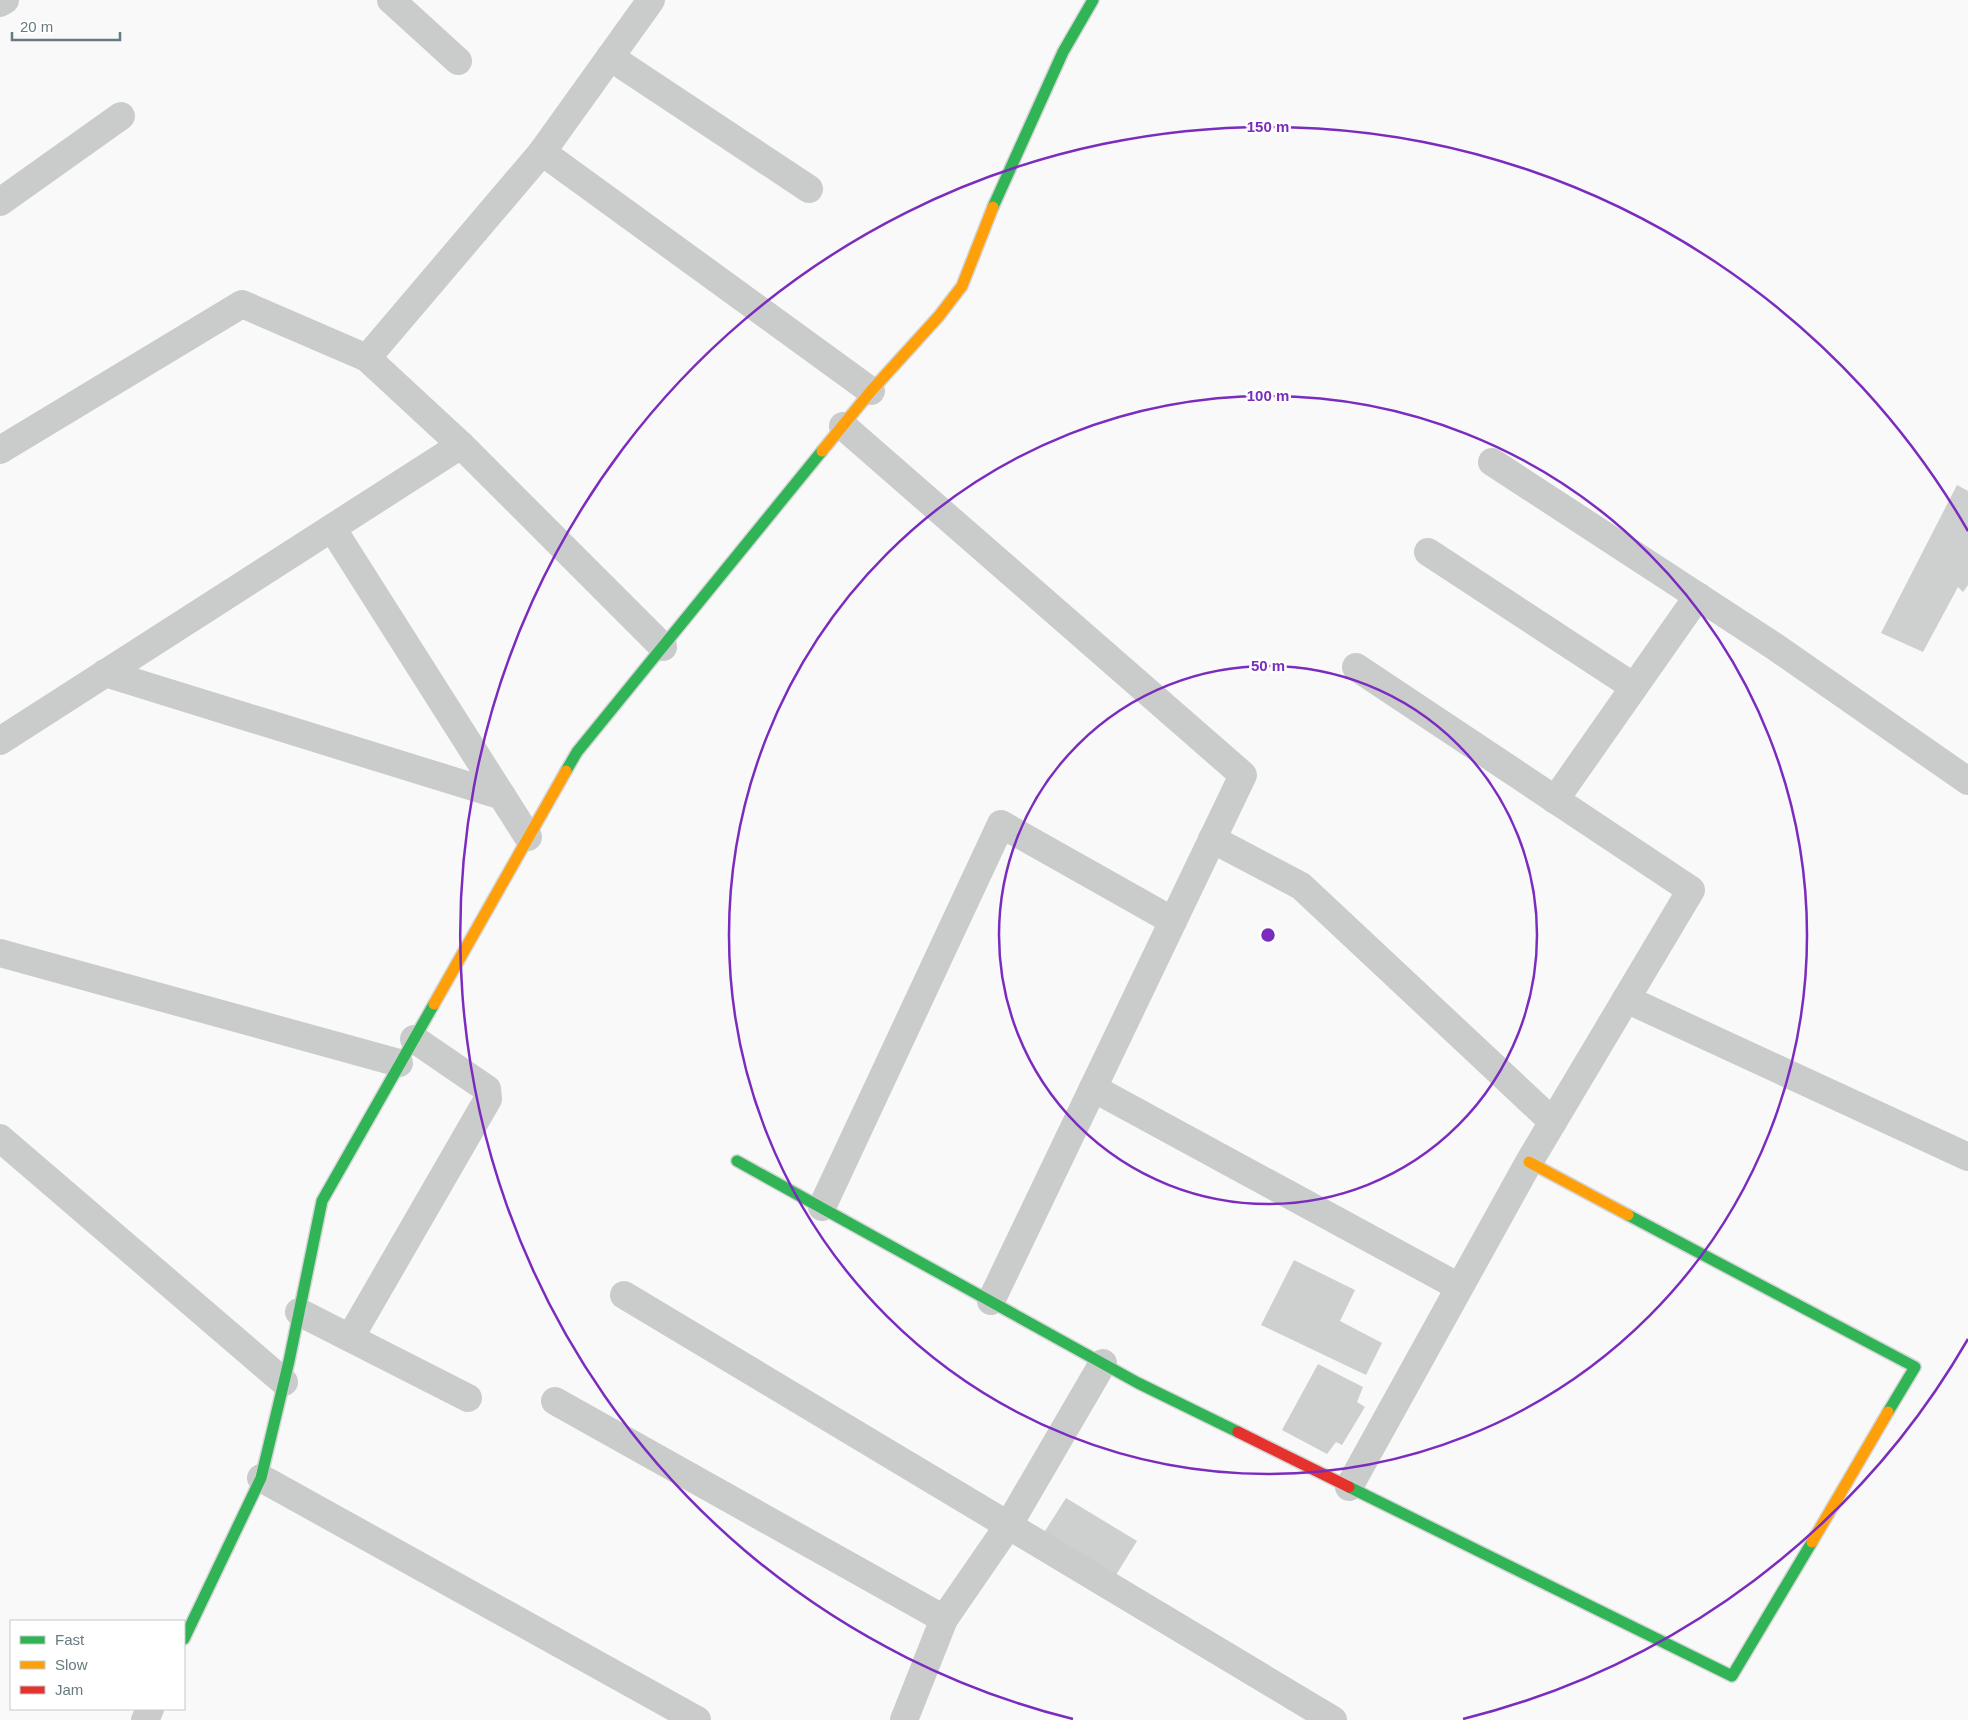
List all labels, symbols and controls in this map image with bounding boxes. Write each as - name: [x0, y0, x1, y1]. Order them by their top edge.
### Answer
- scale bar: [12, 10, 120, 42]
- text: 20 m: [20, 18, 53, 35]
- text: 150 m: [1247, 118, 1289, 135]
- text: 100 m: [1247, 387, 1289, 404]
- text: 50 m: [1251, 657, 1285, 674]
- centre of rings: [1259, 926, 1277, 944]
- legend: [10, 1620, 185, 1710]
- text: Fast: [55, 1631, 85, 1648]
- text: Slow: [55, 1656, 88, 1673]
- text: Jam: [55, 1681, 83, 1698]

